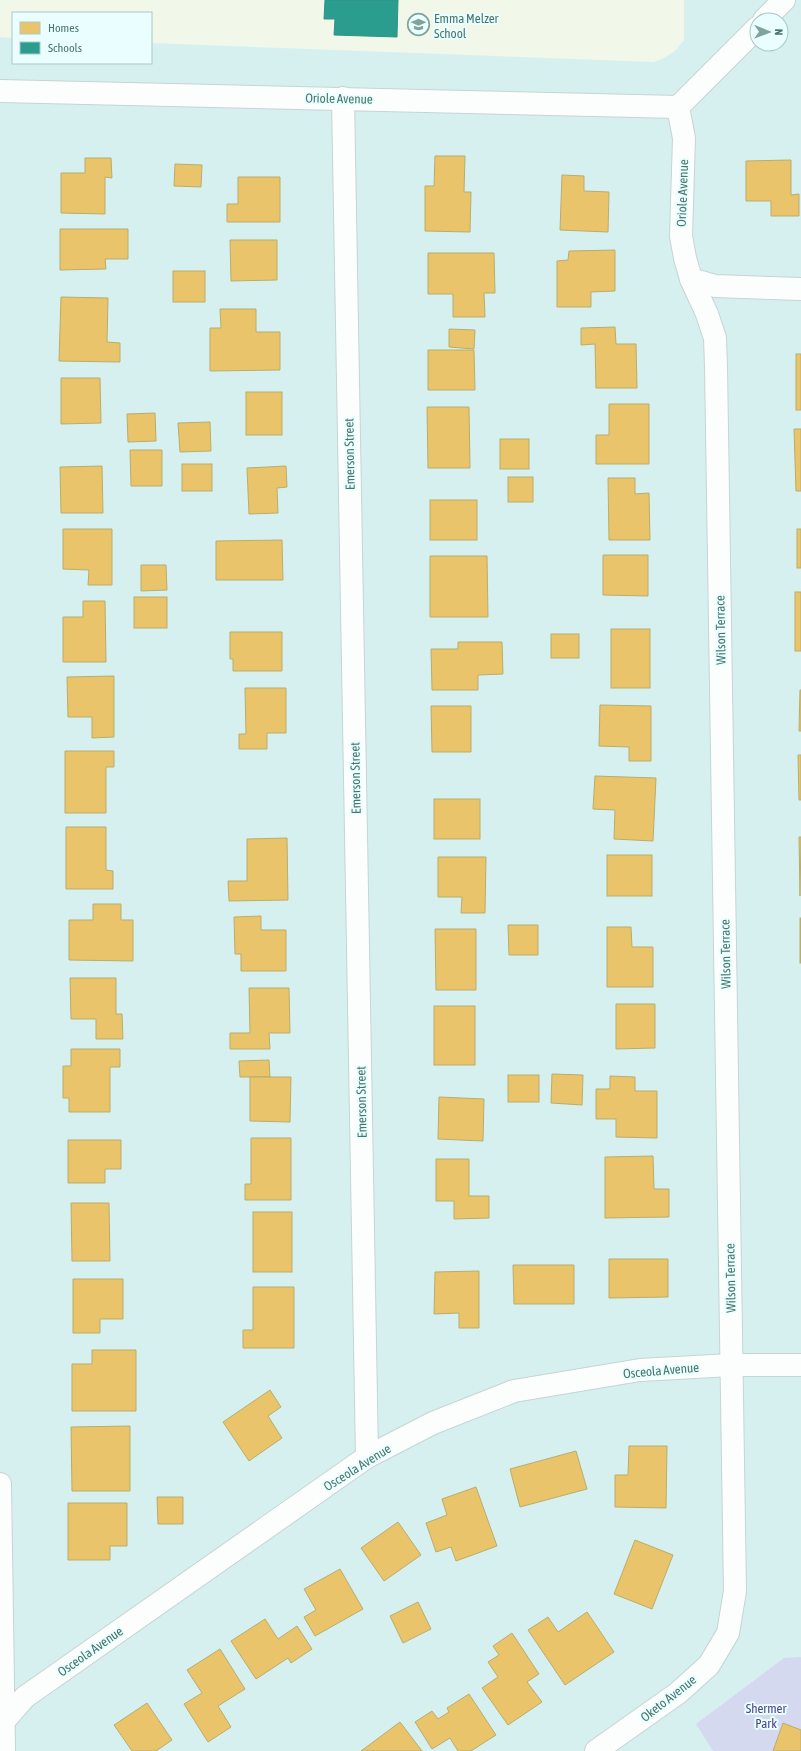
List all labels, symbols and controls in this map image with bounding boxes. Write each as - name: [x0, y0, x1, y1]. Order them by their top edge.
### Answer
- place label: Emma Melzer School: [434, 11, 499, 41]
- legend: [12, 12, 152, 64]
- school or university icon: Emma Melzer School: [405, 12, 431, 38]
- north arrow: [749, 12, 789, 52]
- text: Homes: [48, 21, 79, 35]
- text: N: [773, 29, 785, 36]
- text: Schools: [48, 41, 82, 55]
- street label: Oriole Avenue: [305, 90, 373, 107]
- street label: Oriole Avenue: [674, 159, 691, 227]
- street label: Emerson Street: [341, 418, 358, 490]
- street label: Wilson Terrace: [712, 595, 729, 665]
- street label: Emerson Street: [347, 742, 364, 814]
- street label: Wilson Terrace: [717, 919, 734, 989]
- street label: Emerson Street: [353, 1066, 370, 1138]
- street label: Wilson Terrace: [722, 1243, 739, 1313]
- street label: Osceola Avenue: [622, 1360, 700, 1381]
- street label: Osceola Avenue: [321, 1441, 394, 1494]
- street label: Osceola Avenue: [55, 1623, 126, 1679]
- street label: Oketo Avenue: [638, 1672, 699, 1725]
- park label: Shermer Park: [746, 1701, 786, 1731]

